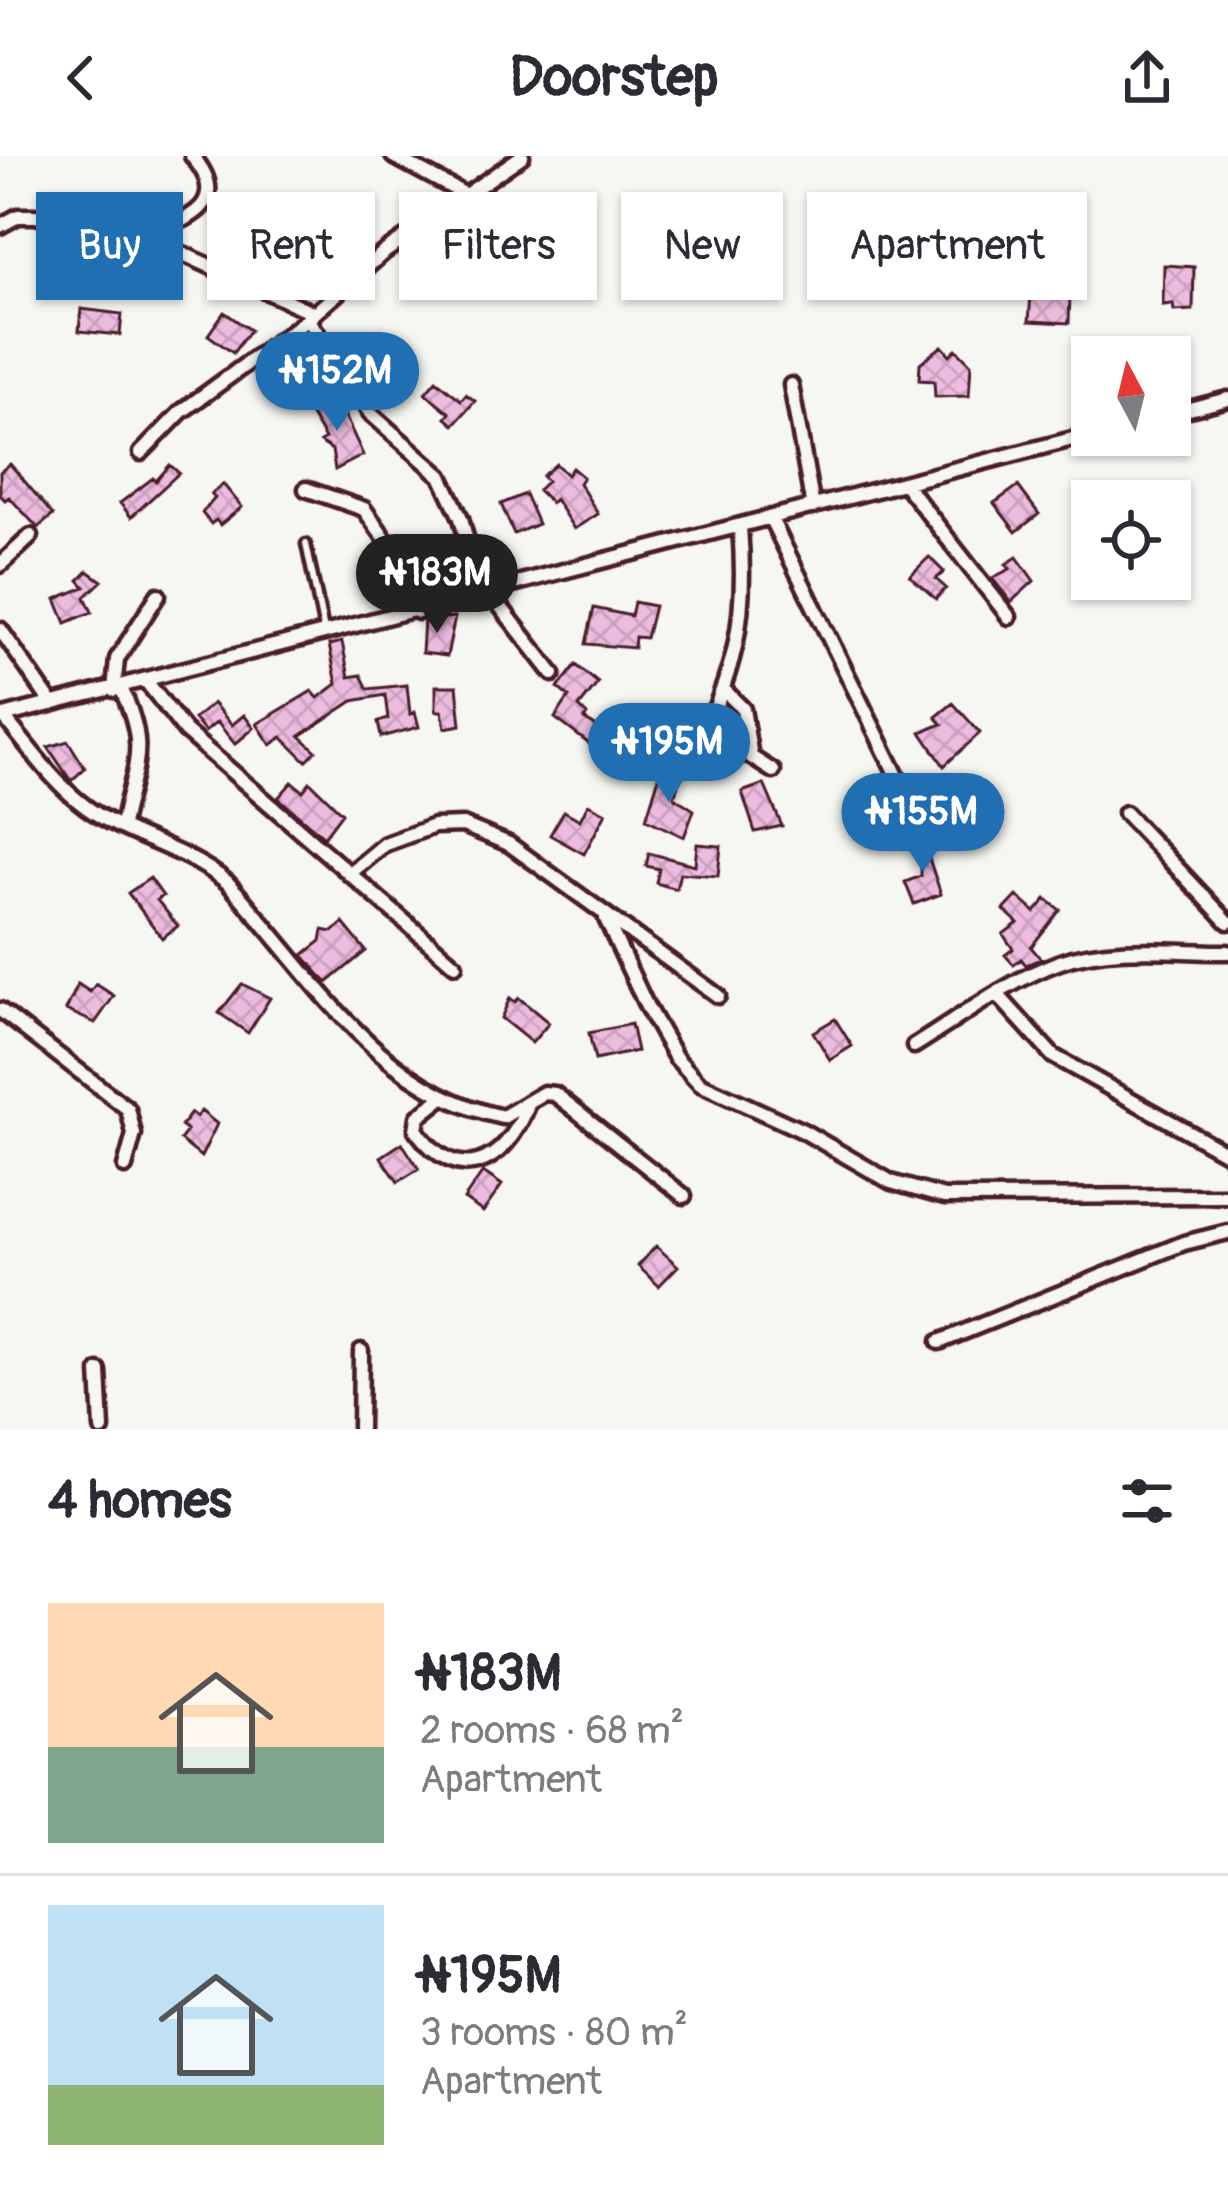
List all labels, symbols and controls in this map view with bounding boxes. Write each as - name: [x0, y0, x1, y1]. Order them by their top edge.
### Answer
- text: Doorstep: [509, 44, 719, 112]
- icon: back: [48, 45, 114, 111]
- icon: share: [1114, 45, 1180, 111]
- chip: Buy: [36, 192, 183, 300]
- chip: Rent: [207, 192, 375, 300]
- chip: Filters: [399, 192, 597, 300]
- chip: New: [621, 192, 783, 300]
- chip: Apartment: [807, 192, 1087, 300]
- pin: ₦152M: [253, 332, 421, 434]
- north arrow: [1071, 336, 1191, 456]
- map controls: [1071, 336, 1191, 600]
- text: ₦152M: [282, 346, 392, 395]
- button: locate: [1071, 480, 1191, 600]
- pin: ₦183M: [353, 534, 521, 636]
- text: ₦183M: [383, 548, 491, 597]
- pin: ₦195M: [585, 703, 753, 805]
- text: ₦195M: [615, 717, 723, 766]
- pin: ₦155M: [839, 773, 1007, 875]
- text: ₦155M: [868, 787, 978, 836]
- icon: filters: [1114, 1468, 1180, 1534]
- text: 4 homes: [48, 1469, 232, 1533]
- text: ₦183M: [420, 1642, 561, 1706]
- icon: home: [144, 1651, 288, 1795]
- text: 2 rooms · 68 m²: [420, 1706, 684, 1755]
- text: Apartment: [420, 1755, 602, 1804]
- text: ₦195M: [420, 1944, 561, 2008]
- icon: home: [144, 1953, 288, 2097]
- text: 3 rooms · 80 m²: [420, 2008, 688, 2057]
- text: Apartment: [420, 2057, 602, 2106]

